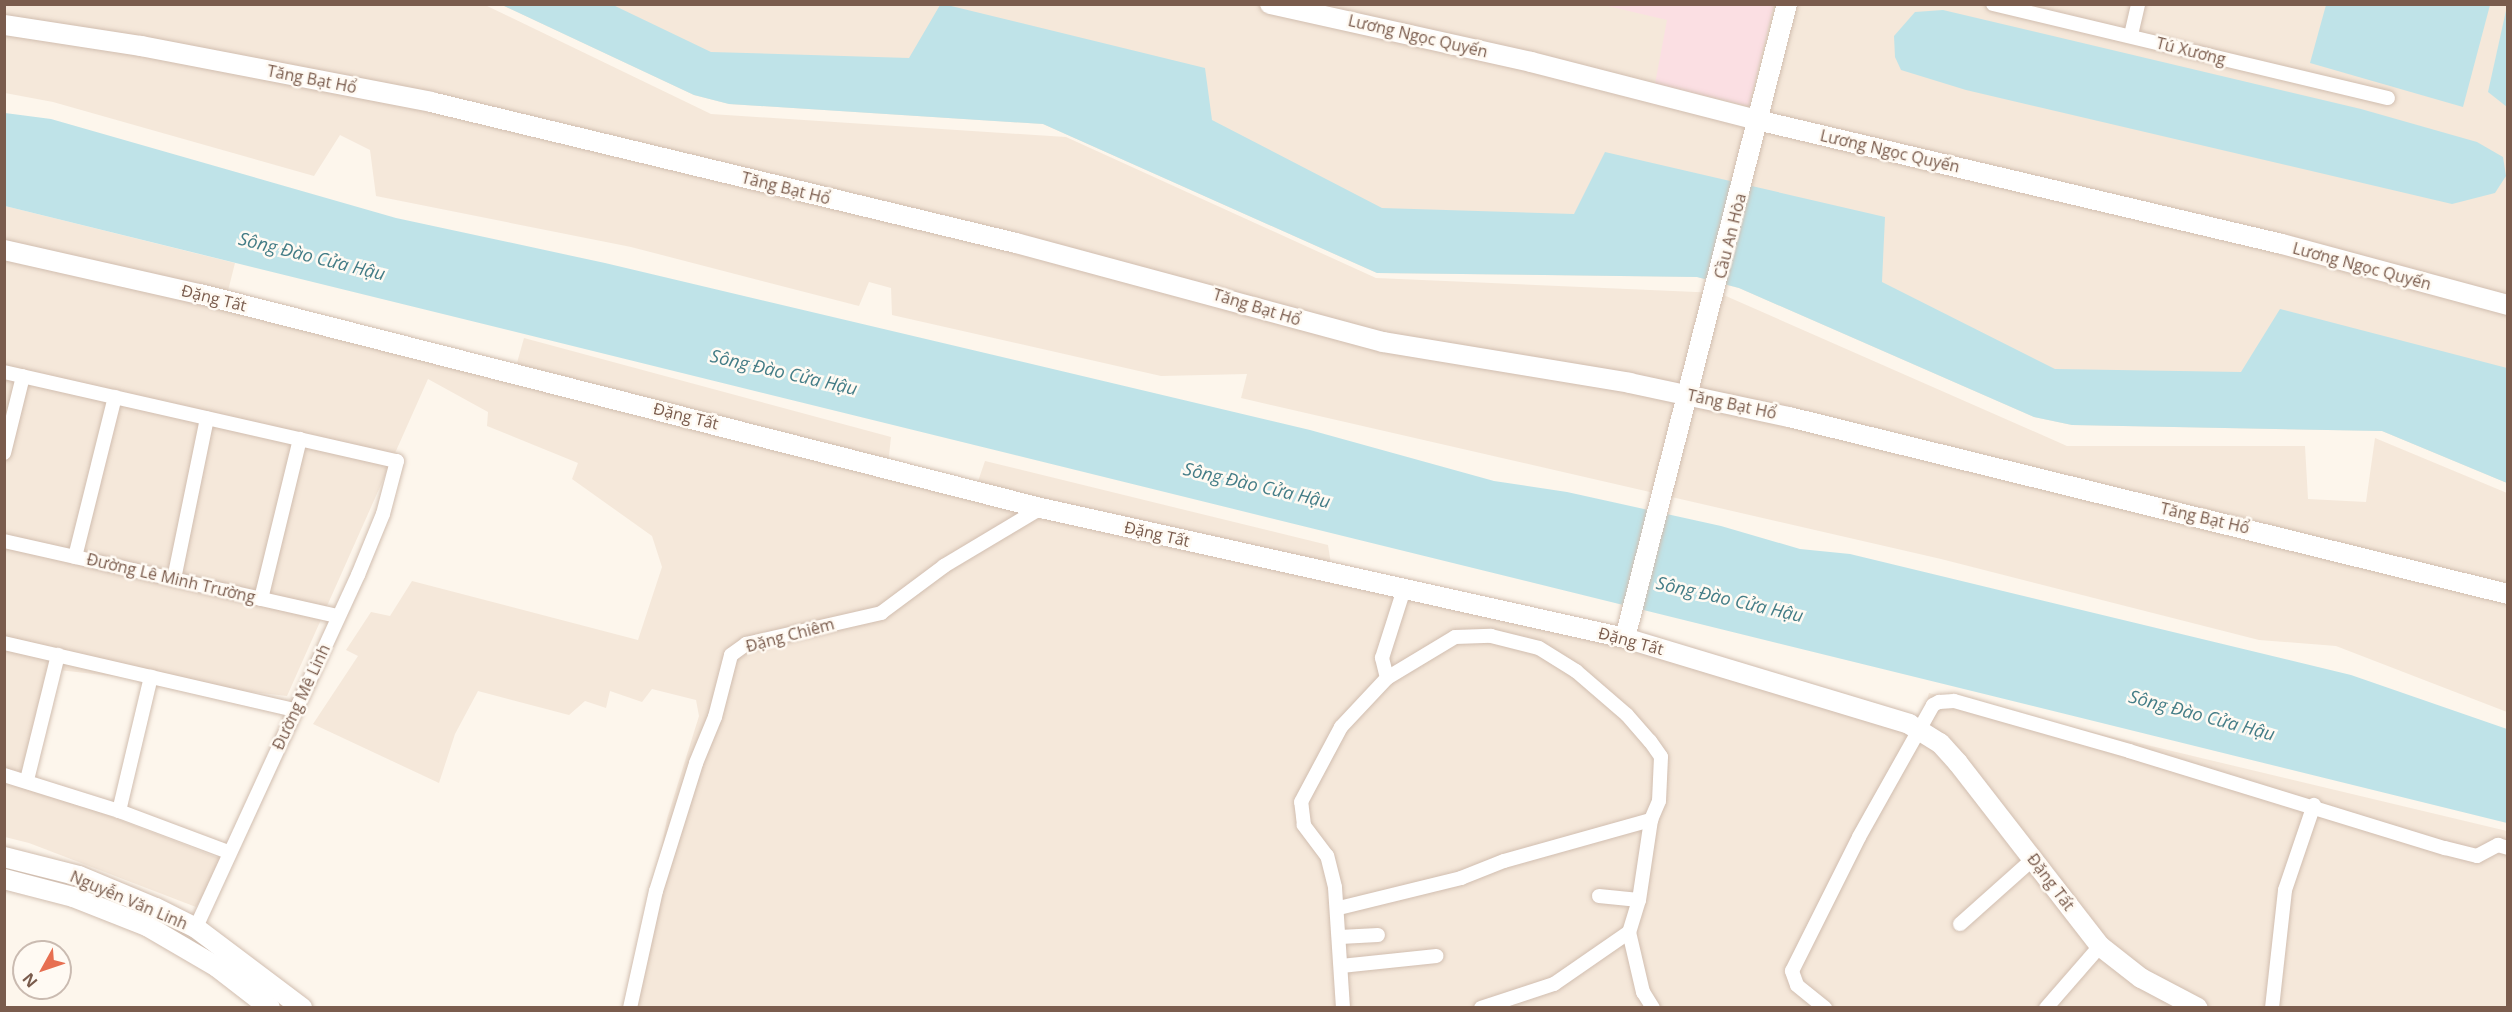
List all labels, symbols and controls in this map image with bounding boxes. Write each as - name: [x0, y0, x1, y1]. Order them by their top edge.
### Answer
- street label: Lương Ngọc Quyến: [1346, 11, 1490, 61]
- street label: Tú Xương: [2154, 33, 2228, 69]
- street label: Tăng Bạt Hổ: [266, 61, 358, 97]
- street label: Lương Ngọc Quyến: [1818, 126, 1962, 176]
- street label: Tăng Bạt Hổ: [740, 168, 832, 208]
- street label: Cầu An Hòa: [1710, 191, 1750, 281]
- water label: Sông Đào Cửa Hậu: [237, 227, 387, 285]
- street label: Lương Ngọc Quyến: [2291, 238, 2433, 294]
- street label: Đặng Tất: [179, 281, 249, 315]
- street label: Tăng Bạt Hổ: [1211, 285, 1303, 329]
- water label: Sông Đào Cửa Hậu: [708, 345, 860, 399]
- street label: Tăng Bạt Hổ: [1686, 385, 1778, 423]
- street label: Đặng Tất: [651, 399, 721, 433]
- water label: Sông Đào Cửa Hậu: [1181, 458, 1333, 512]
- street label: Tăng Bạt Hổ: [2159, 498, 2251, 538]
- street label: Đặng Tất: [1122, 517, 1192, 551]
- street label: Đường Lê Minh Trường: [85, 549, 257, 607]
- water label: Sông Đào Cửa Hậu: [1654, 572, 1806, 626]
- street label: Đặng Chiêm: [744, 614, 836, 656]
- street label: Đặng Tất: [1596, 623, 1666, 659]
- street label: Đường Mê Linh: [268, 641, 334, 753]
- water label: Sông Đào Cửa Hậu: [2127, 685, 2277, 745]
- street label: Đặng Tất: [2023, 850, 2079, 914]
- street label: Nguyễn Văn Linh: [67, 867, 191, 933]
- north arrow: [12, 940, 72, 1000]
- text: N: [17, 968, 42, 992]

